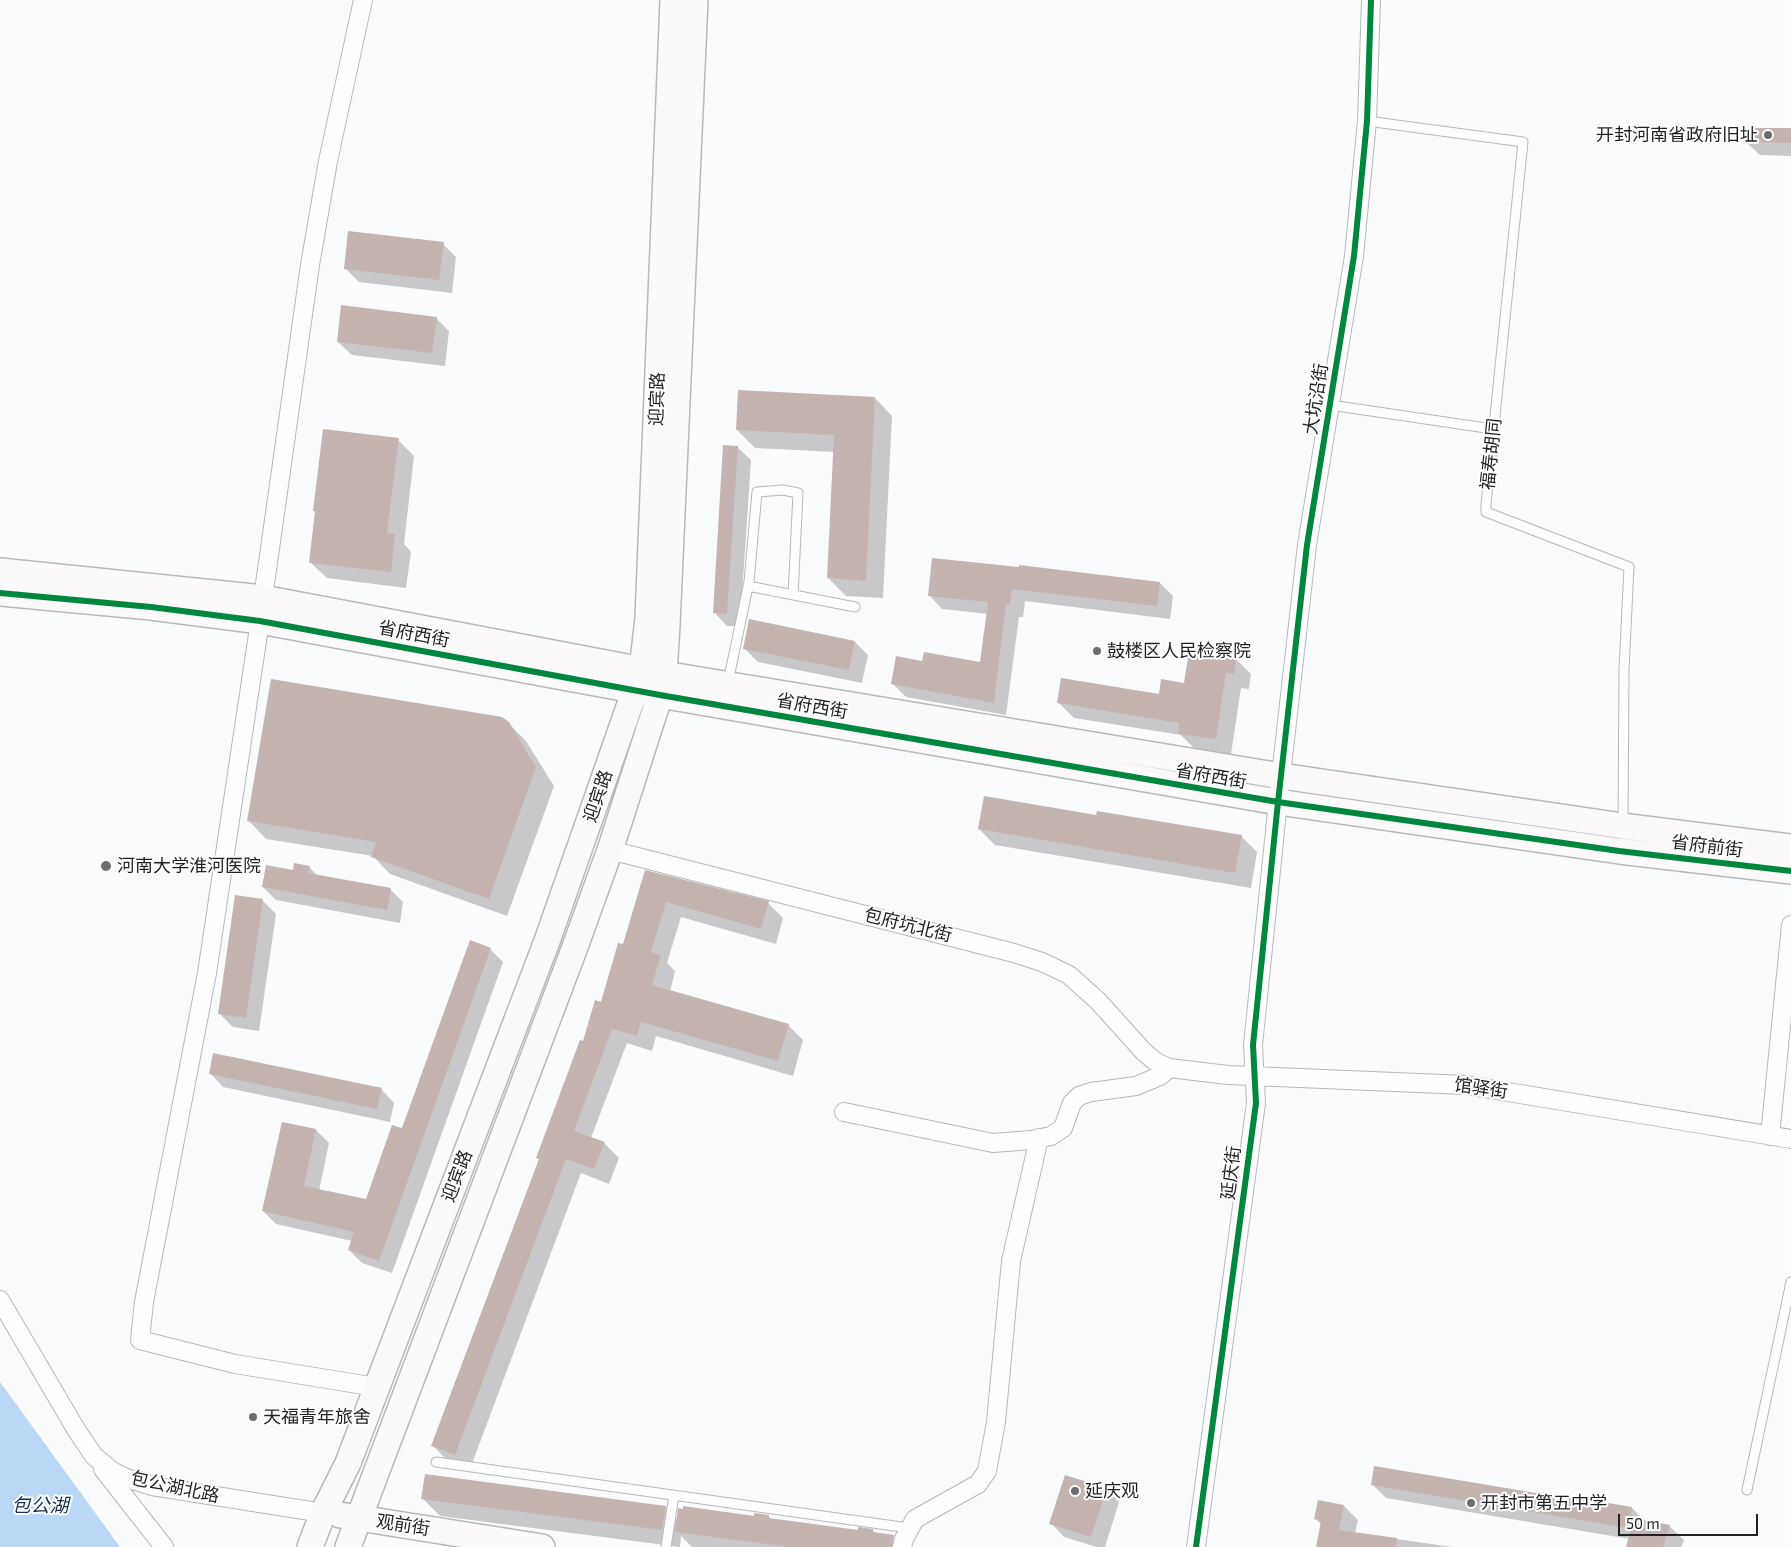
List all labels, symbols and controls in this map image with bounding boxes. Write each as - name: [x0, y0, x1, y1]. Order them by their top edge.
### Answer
- place label: 开封河南省政府旧址: [1596, 124, 1758, 146]
- marker: 开封河南省政府旧址: [1762, 129, 1774, 141]
- street label: 大坑沿街: [1300, 362, 1332, 436]
- street label: 迎宾路: [645, 372, 669, 426]
- street label: 福寿胡同: [1476, 417, 1506, 491]
- street label: 省府西街: [377, 617, 451, 651]
- place label: 鼓楼区人民检察院: [1107, 640, 1251, 662]
- marker: 鼓楼区人民检察院: [1091, 645, 1103, 657]
- street label: 省府西街: [775, 689, 849, 723]
- street label: 省府西街: [1174, 759, 1248, 793]
- street label: 迎宾路: [579, 767, 617, 825]
- street label: 省府前街: [1670, 831, 1744, 861]
- place label: 河南大学淮河医院: [117, 855, 261, 877]
- marker: 河南大学淮河医院: [99, 859, 113, 873]
- street label: 包府坑北街: [862, 904, 954, 946]
- street label: 馆驿街: [1453, 1074, 1509, 1102]
- street label: 延庆街: [1217, 1145, 1245, 1201]
- street label: 迎宾路: [437, 1147, 477, 1205]
- place label: 天福青年旅舍: [263, 1406, 371, 1428]
- marker: 天福青年旅舍: [247, 1411, 259, 1423]
- street label: 包公湖北路: [129, 1467, 221, 1507]
- place label: 延庆观: [1085, 1480, 1139, 1502]
- marker: 延庆观: [1069, 1485, 1081, 1497]
- place label: 开封市第五中学: [1481, 1492, 1607, 1514]
- water label: 包公湖: [12, 1495, 68, 1517]
- marker: 开封市第五中学: [1465, 1497, 1477, 1509]
- scale bar: [1621, 1504, 1761, 1536]
- street label: 观前街: [375, 1510, 431, 1540]
- text: 50 m: [1626, 1514, 1660, 1532]

